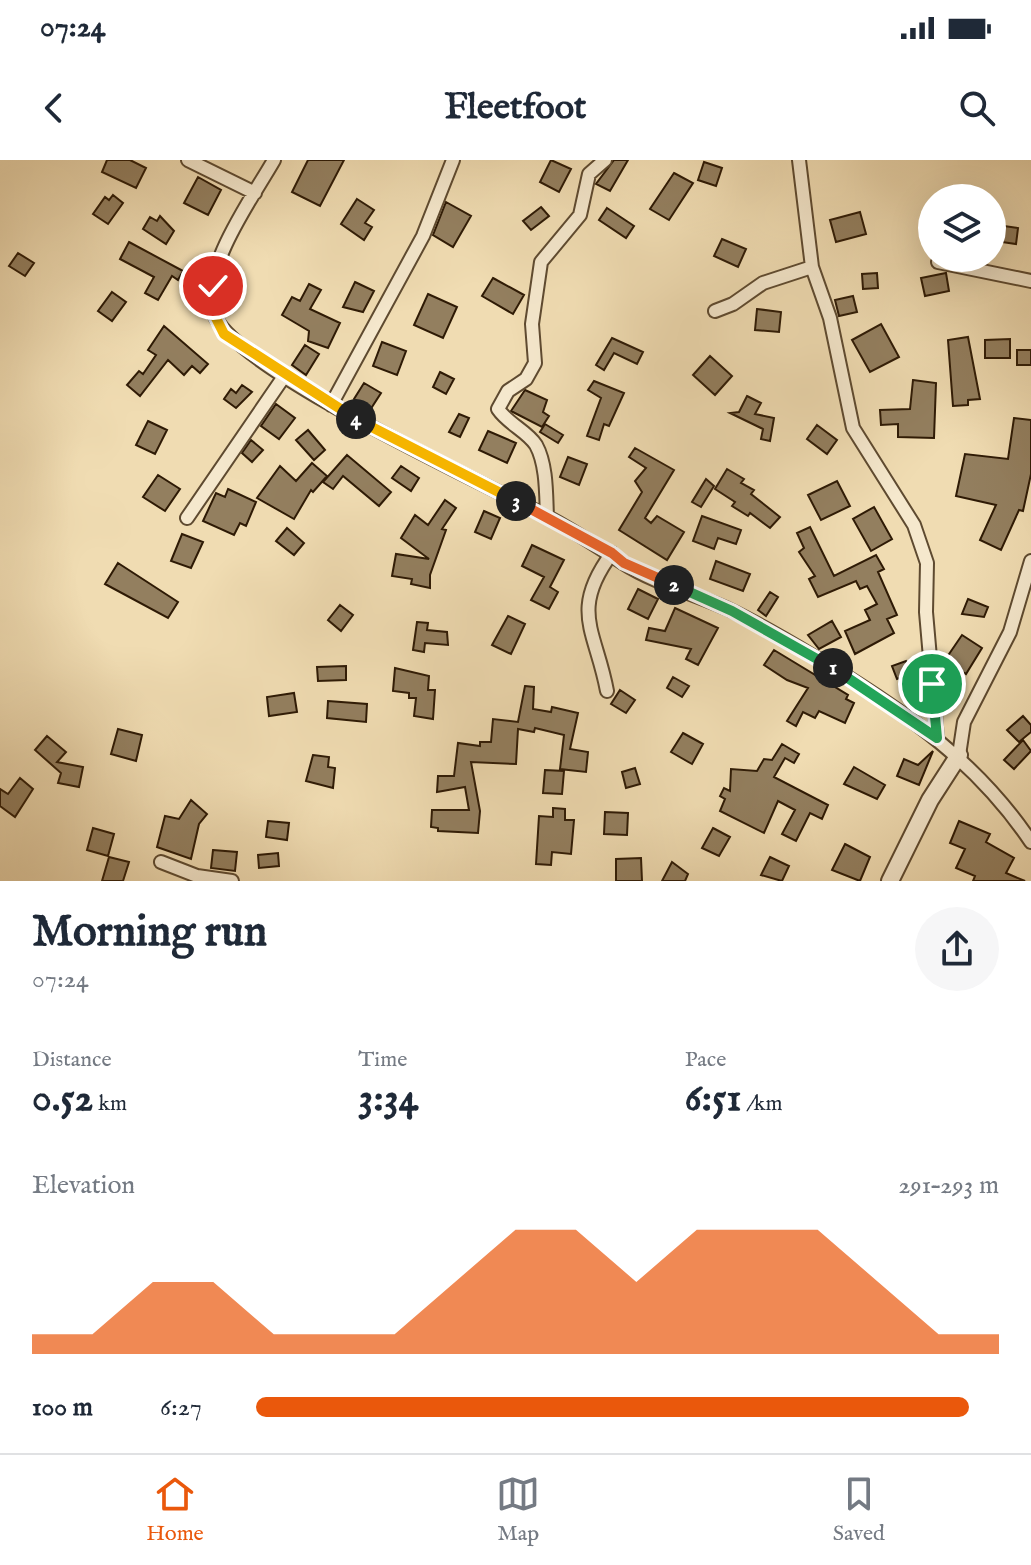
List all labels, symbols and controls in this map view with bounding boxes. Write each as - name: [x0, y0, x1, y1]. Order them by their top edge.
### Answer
- text: 07:24: [40, 9, 105, 47]
- text: Fleetfoot: [445, 85, 586, 131]
- icon: back: [32, 86, 76, 130]
- icon: search: [955, 86, 999, 130]
- map controls: [918, 184, 1006, 272]
- button: layers: [918, 184, 1006, 272]
- pin: [179, 252, 247, 320]
- icon: check: [191, 264, 235, 308]
- pin: 4: [336, 399, 376, 439]
- text: 4: [351, 405, 361, 433]
- pin: 3: [496, 481, 536, 521]
- text: 3: [512, 487, 520, 515]
- pin: 2: [654, 565, 694, 605]
- text: 2: [669, 571, 679, 599]
- pin: 1: [813, 648, 853, 688]
- pin: [898, 650, 966, 718]
- text: 1: [829, 654, 837, 682]
- icon: arrive: [910, 662, 954, 706]
- text: Morning run: [32, 905, 267, 961]
- button: share: [915, 907, 999, 991]
- text: 07:24: [32, 963, 89, 996]
- text: Distance: [32, 1046, 112, 1074]
- text: Time: [358, 1046, 407, 1074]
- text: Pace: [685, 1046, 726, 1074]
- text: 0.52: [32, 1074, 93, 1125]
- text: 3:34: [358, 1074, 418, 1125]
- text: 6:51: [685, 1074, 741, 1125]
- text: km: [93, 1090, 127, 1118]
- text: /km: [741, 1090, 783, 1118]
- text: Elevation: [32, 1169, 135, 1202]
- text: 291–293 m: [898, 1169, 999, 1202]
- text: 100 m: [32, 1391, 93, 1424]
- text: 6:27: [160, 1391, 202, 1424]
- tab: Home: [146, 1472, 204, 1548]
- tab: Map: [496, 1472, 540, 1548]
- tab: Saved: [833, 1472, 885, 1548]

